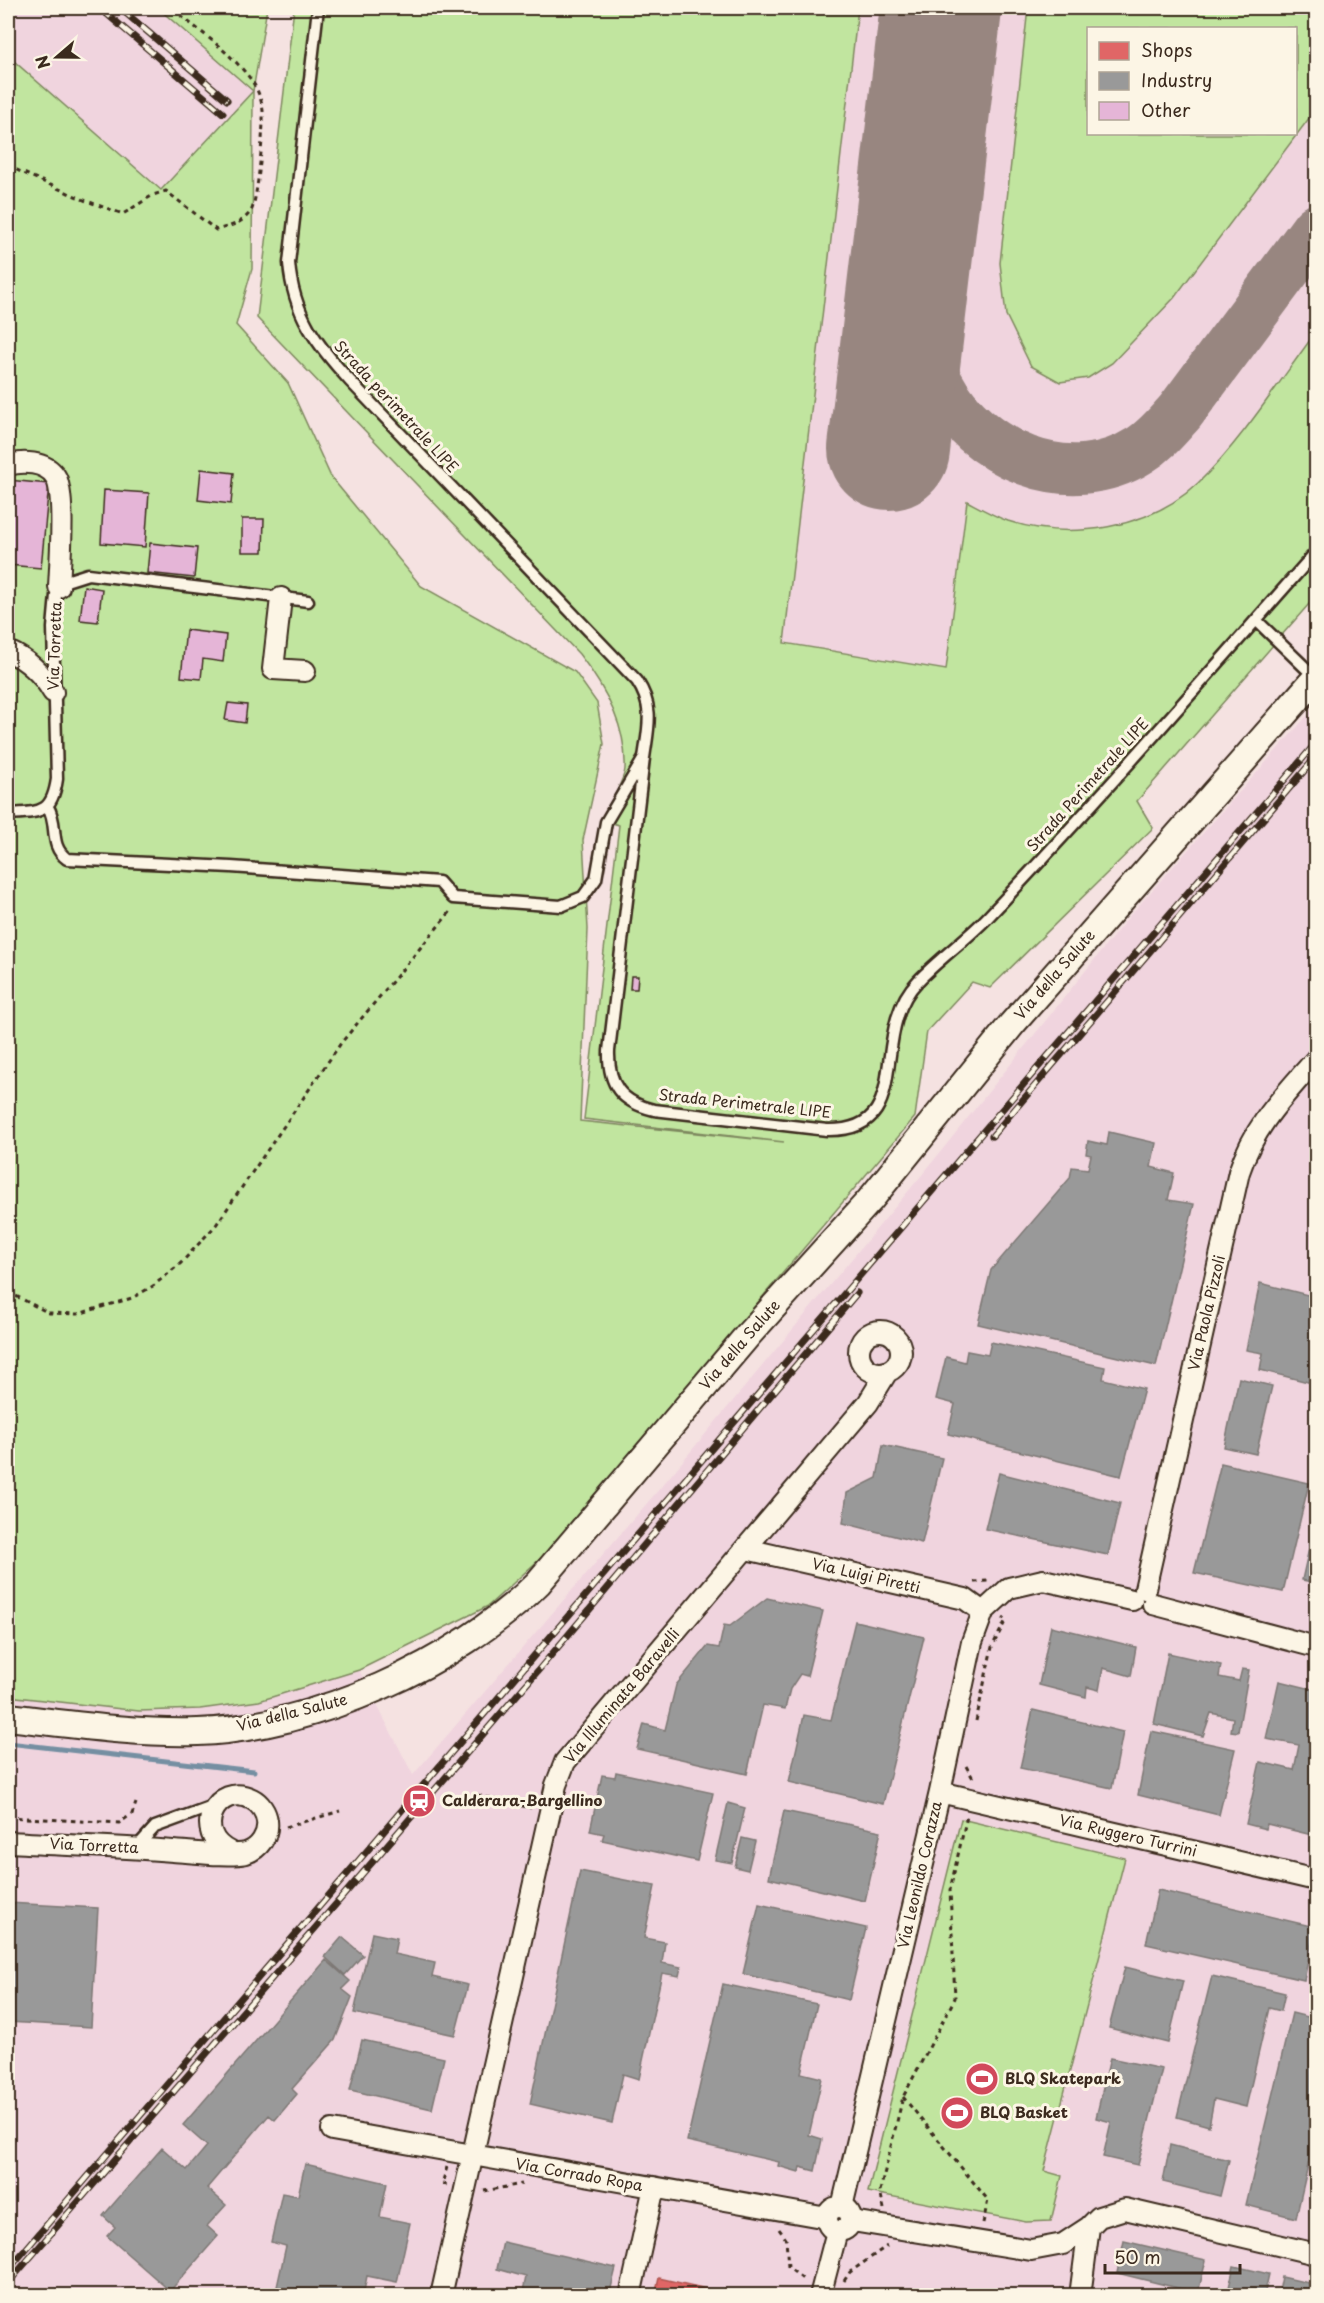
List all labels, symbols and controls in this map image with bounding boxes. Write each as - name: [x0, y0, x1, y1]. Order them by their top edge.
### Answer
- north arrow: [27, 27, 87, 87]
- legend: [1087, 27, 1297, 135]
- text: Shops: [1141, 36, 1192, 63]
- text: N: [29, 52, 55, 73]
- text: Industry: [1141, 66, 1212, 93]
- text: Other: [1141, 96, 1191, 123]
- street label: Strada perimetrale LIPE: [329, 335, 465, 477]
- street label: Via Torretta: [40, 600, 67, 691]
- street label: Strada Perimetrale LIPE: [1020, 712, 1153, 856]
- street label: Via della Salute: [1008, 924, 1100, 1024]
- street label: Strada Perimetrale LIPE: [658, 1082, 833, 1123]
- street label: Via Paola Pizzoli: [1181, 1253, 1230, 1373]
- street label: Via della Salute: [693, 1294, 785, 1394]
- street label: Via Luigi Piretti: [810, 1551, 923, 1598]
- street label: Via Illuminata Baravelli: [557, 1622, 684, 1768]
- street label: Via della Salute: [234, 1687, 349, 1736]
- station icon: Calderara-Bargellino: [401, 1783, 437, 1819]
- place label: Calderara-Bargellino: [442, 1788, 603, 1811]
- street label: Via Leonildo Corazza: [890, 1798, 947, 1951]
- street label: Via Ruggero Turrini: [1057, 1807, 1200, 1862]
- street label: Via Torretta: [49, 1831, 140, 1858]
- sports icon: BLQ Skatepark: [964, 2061, 1000, 2097]
- place label: BLQ Skatepark: [1005, 2066, 1121, 2089]
- sports icon: BLQ Basket: [939, 2095, 975, 2131]
- place label: BLQ Basket: [980, 2100, 1068, 2123]
- street label: Via Corrado Ropa: [514, 2151, 645, 2196]
- scale bar: [1105, 2237, 1240, 2275]
- text: 50 m: [1114, 2243, 1161, 2270]

